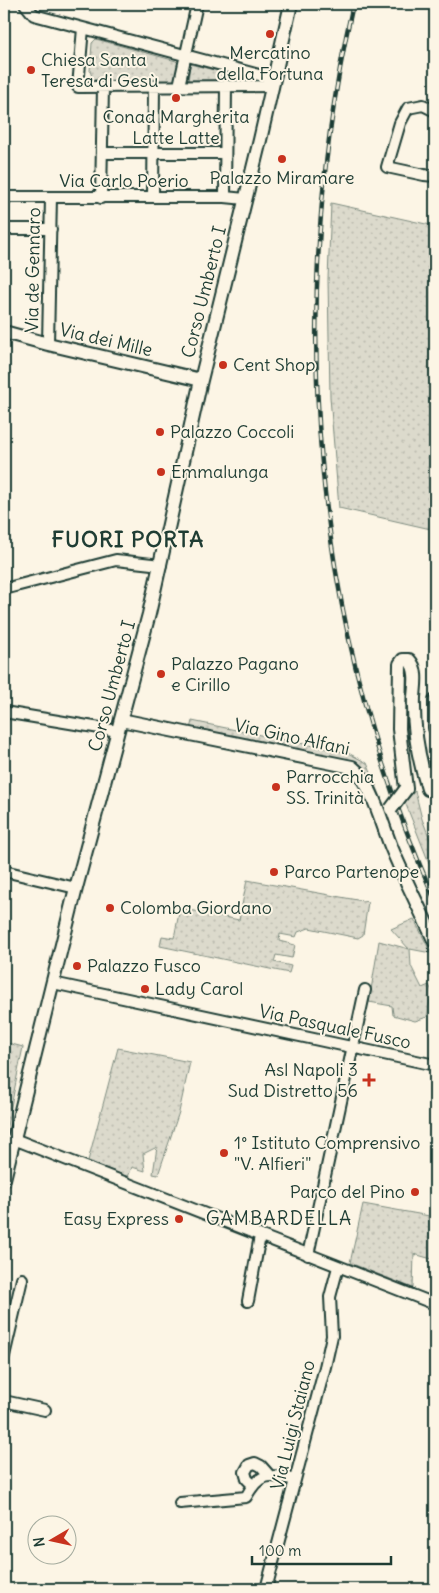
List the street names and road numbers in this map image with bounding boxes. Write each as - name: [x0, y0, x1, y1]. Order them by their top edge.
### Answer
- street label: Via Carlo Poerio: [59, 169, 189, 192]
- street label: Via de Gennaro: [20, 207, 45, 333]
- street label: Corso Umberto I: [176, 223, 231, 360]
- street label: Via dei Mille: [57, 318, 155, 361]
- street label: Corso Umberto I: [83, 618, 140, 754]
- street label: Via Gino Alfani: [232, 713, 352, 760]
- street label: Via Pasquale Fusco: [257, 999, 413, 1054]
- street label: Via Luigi Staiano: [265, 1357, 320, 1492]

